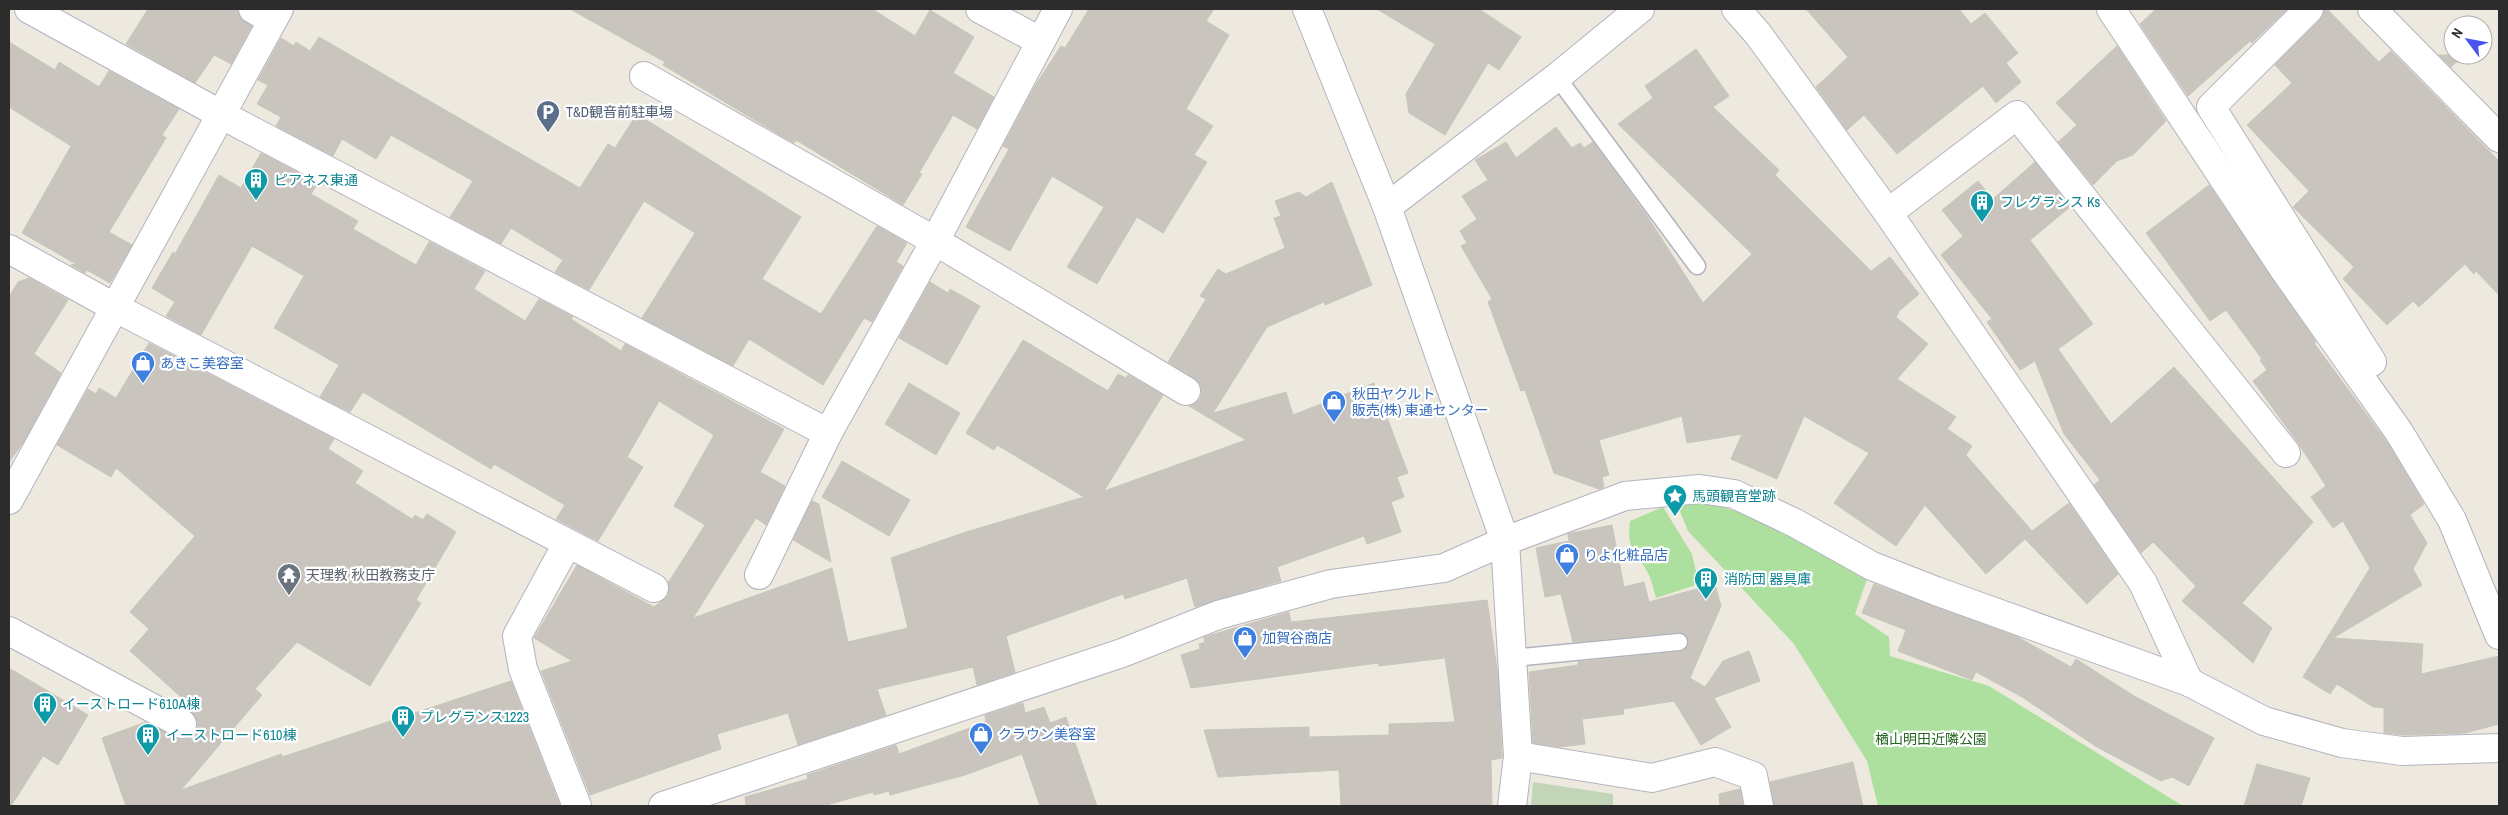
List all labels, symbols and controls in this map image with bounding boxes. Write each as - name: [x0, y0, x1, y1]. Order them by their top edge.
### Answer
- north arrow: [2443, 15, 2493, 65]
- text: N: [2447, 25, 2467, 41]
- parking icon: T&D観音前駐車場: [535, 99, 561, 133]
- place label: T&D観音前駐車場: [566, 103, 673, 121]
- building icon: ピアネス東通: [243, 167, 269, 201]
- place label: ピアネス東通: [274, 171, 358, 189]
- building icon: フレグランス Ks: [1969, 189, 1995, 223]
- place label: フレグランス Ks: [2000, 193, 2101, 211]
- shop icon: あきこ美容室: [130, 350, 156, 384]
- place label: あきこ美容室: [160, 354, 244, 372]
- place label: 秋田ヤクルト 販売(株) 東通センター: [1352, 385, 1489, 419]
- shop icon: 秋田ヤクルト 販売(株) 東通センター: [1321, 389, 1347, 423]
- place icon: 馬頭観音堂跡: [1662, 483, 1688, 517]
- place label: 馬頭観音堂跡: [1692, 487, 1776, 505]
- shop icon: りよ化粧品店: [1554, 542, 1580, 576]
- place label: りよ化粧品店: [1584, 546, 1668, 564]
- temple icon: 天理教 秋田教務支庁: [276, 562, 302, 596]
- place label: 天理教 秋田教務支庁: [306, 566, 435, 584]
- building icon: 消防団 器具庫: [1693, 566, 1719, 600]
- place label: 消防団 器具庫: [1724, 570, 1811, 588]
- shop icon: 加賀谷商店: [1232, 625, 1258, 659]
- place label: 加賀谷商店: [1262, 629, 1332, 647]
- building icon: イーストロード610A棟: [32, 691, 58, 725]
- place label: イーストロード610A棟: [62, 695, 200, 713]
- building icon: プレグランス1223: [390, 704, 416, 738]
- place label: プレグランス1223: [420, 708, 529, 726]
- shop icon: クラウン美容室: [968, 721, 994, 755]
- building icon: イーストロード610棟: [135, 722, 161, 756]
- place label: クラウン美容室: [998, 725, 1096, 743]
- place label: イーストロード610棟: [166, 726, 296, 744]
- park label: 楢山明田近隣公園: [1875, 730, 1987, 748]

